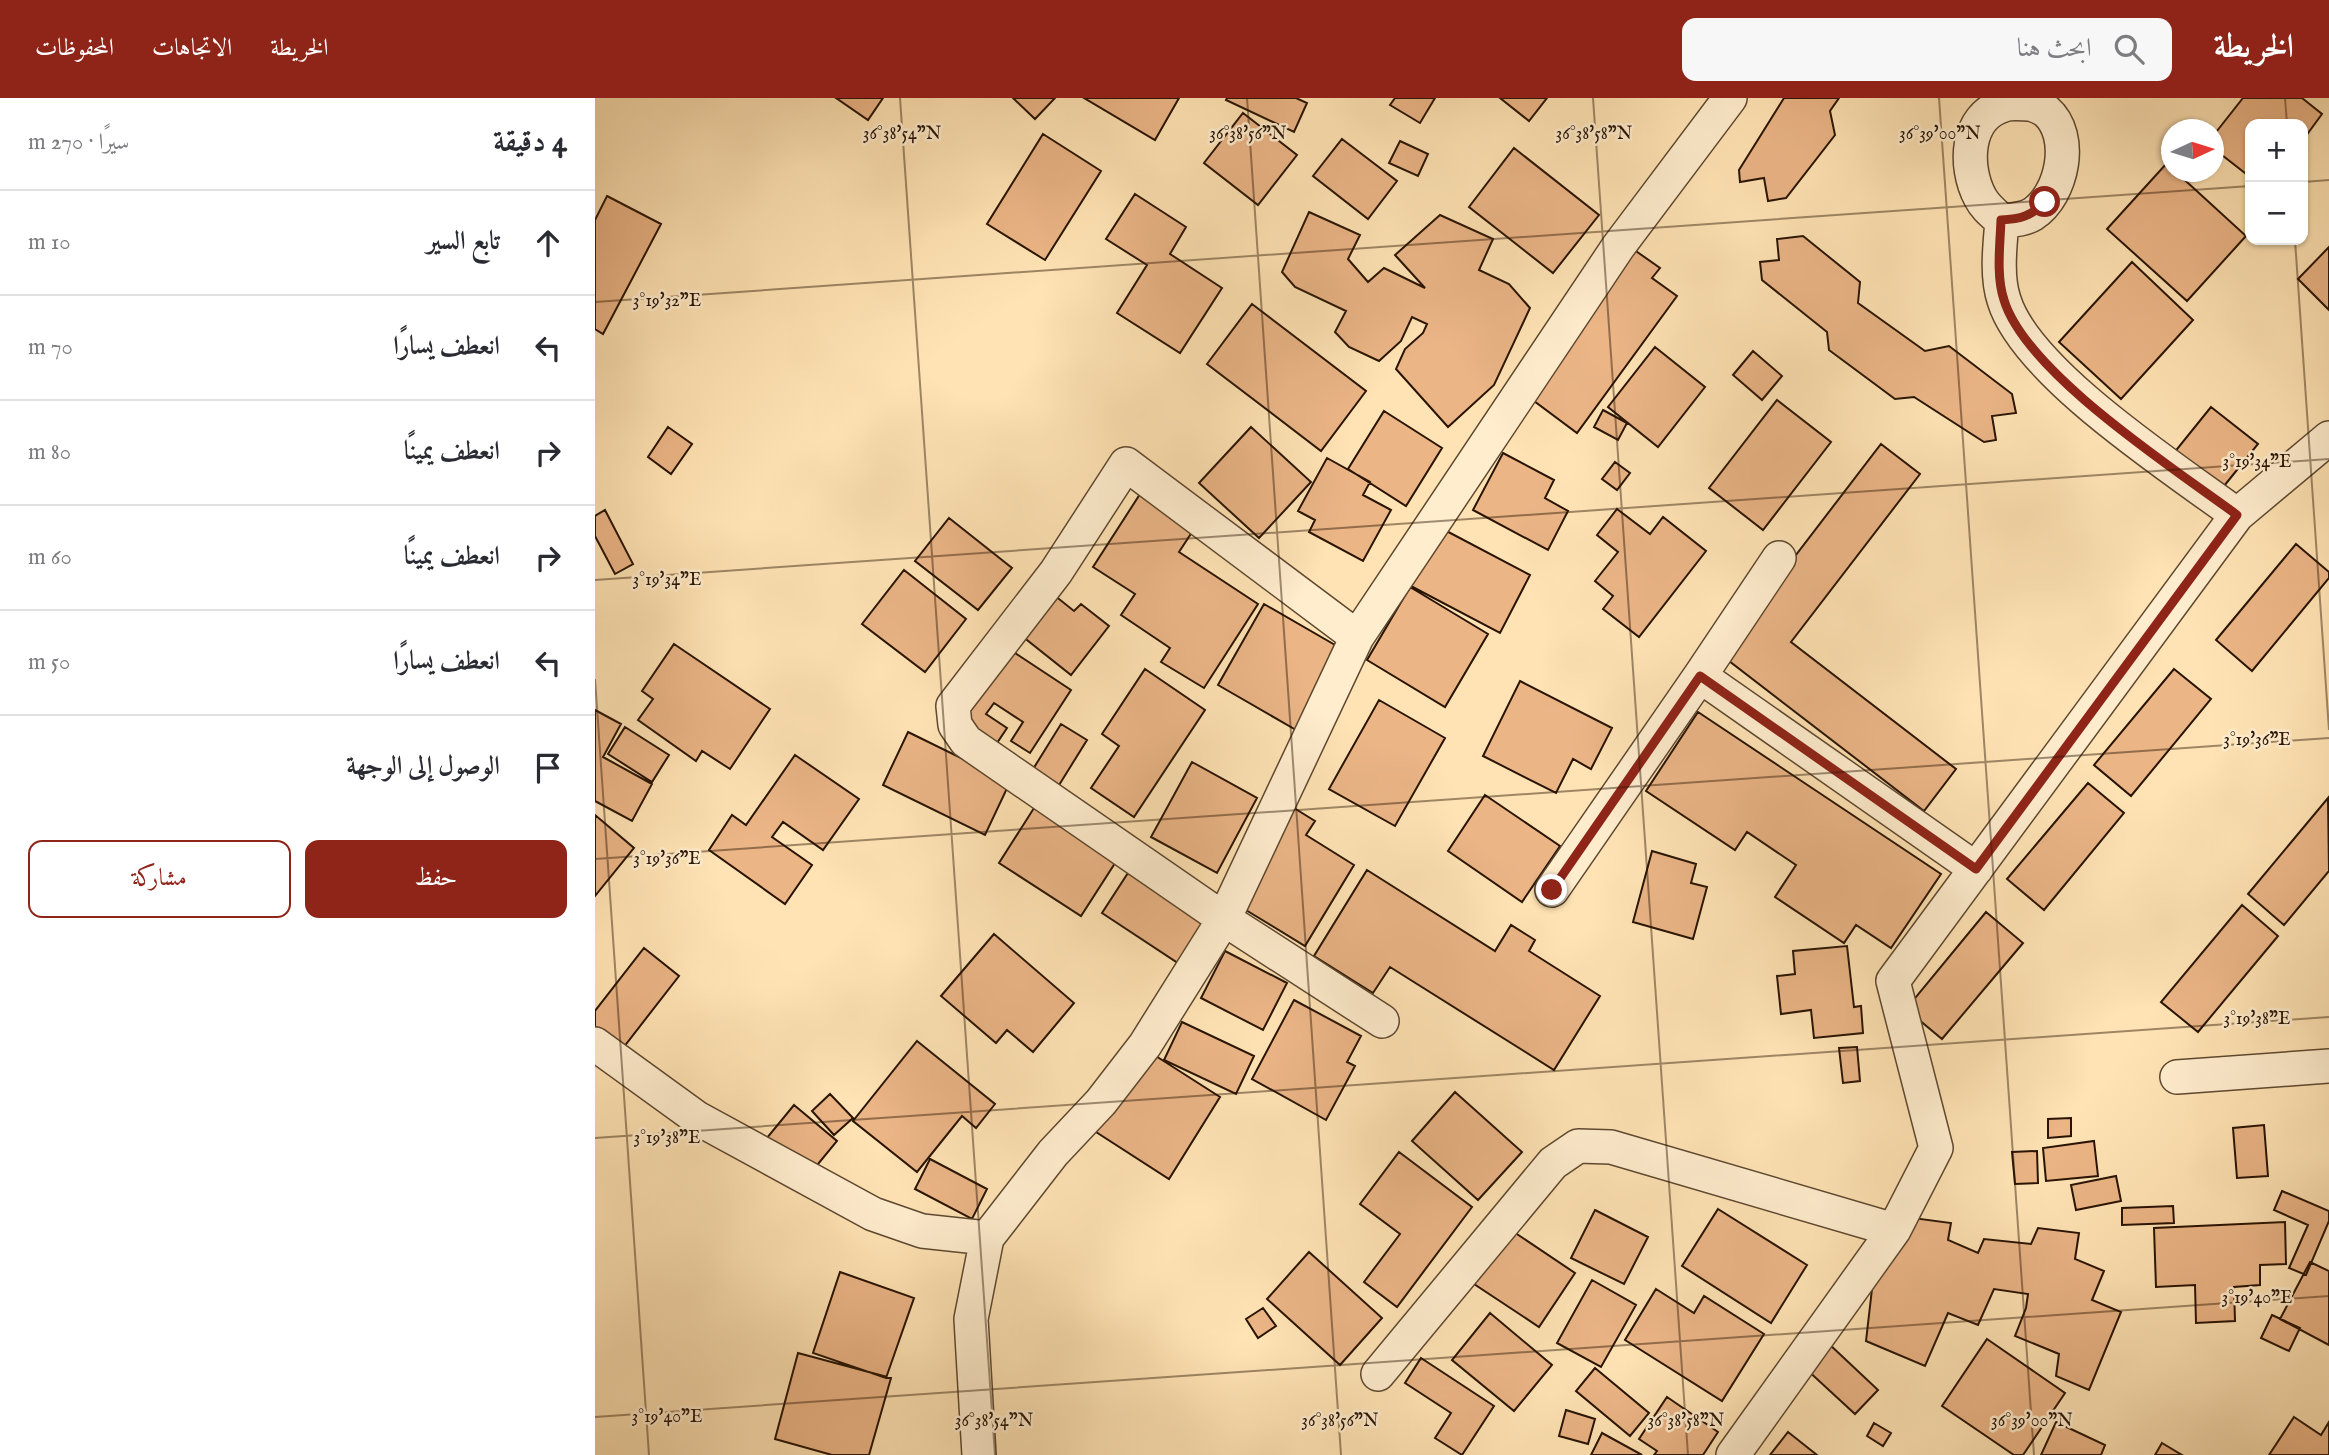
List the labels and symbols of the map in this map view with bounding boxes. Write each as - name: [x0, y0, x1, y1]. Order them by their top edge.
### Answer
- north arrow: [2161, 119, 2224, 182]
- text: 36°38'54"N: [863, 123, 942, 146]
- text: 36°38'56"N: [1209, 123, 1287, 146]
- text: 36°38'58"N: [1556, 123, 1633, 146]
- text: 36°39'00"N: [1899, 123, 1981, 146]
- route start: [2029, 186, 2060, 217]
- text: 3°19'32"E: [633, 290, 701, 313]
- text: 3°19'34"E: [2223, 451, 2291, 474]
- text: 3°19'34"E: [633, 569, 701, 592]
- text: 3°19'36"E: [2223, 729, 2291, 752]
- text: 3°19'36"E: [633, 848, 701, 871]
- route end: [1536, 874, 1567, 905]
- text: 3°19'38"E: [2223, 1008, 2291, 1031]
- text: 3°19'38"E: [633, 1127, 701, 1150]
- text: 3°19'40"E: [2221, 1287, 2293, 1310]
- text: 3°19'40"E: [631, 1406, 703, 1429]
- text: 36°38'54"N: [955, 1410, 1034, 1433]
- text: 36°38'56"N: [1301, 1410, 1379, 1433]
- text: 36°38'58"N: [1648, 1410, 1725, 1433]
- text: 36°39'00"N: [1991, 1410, 2073, 1433]

